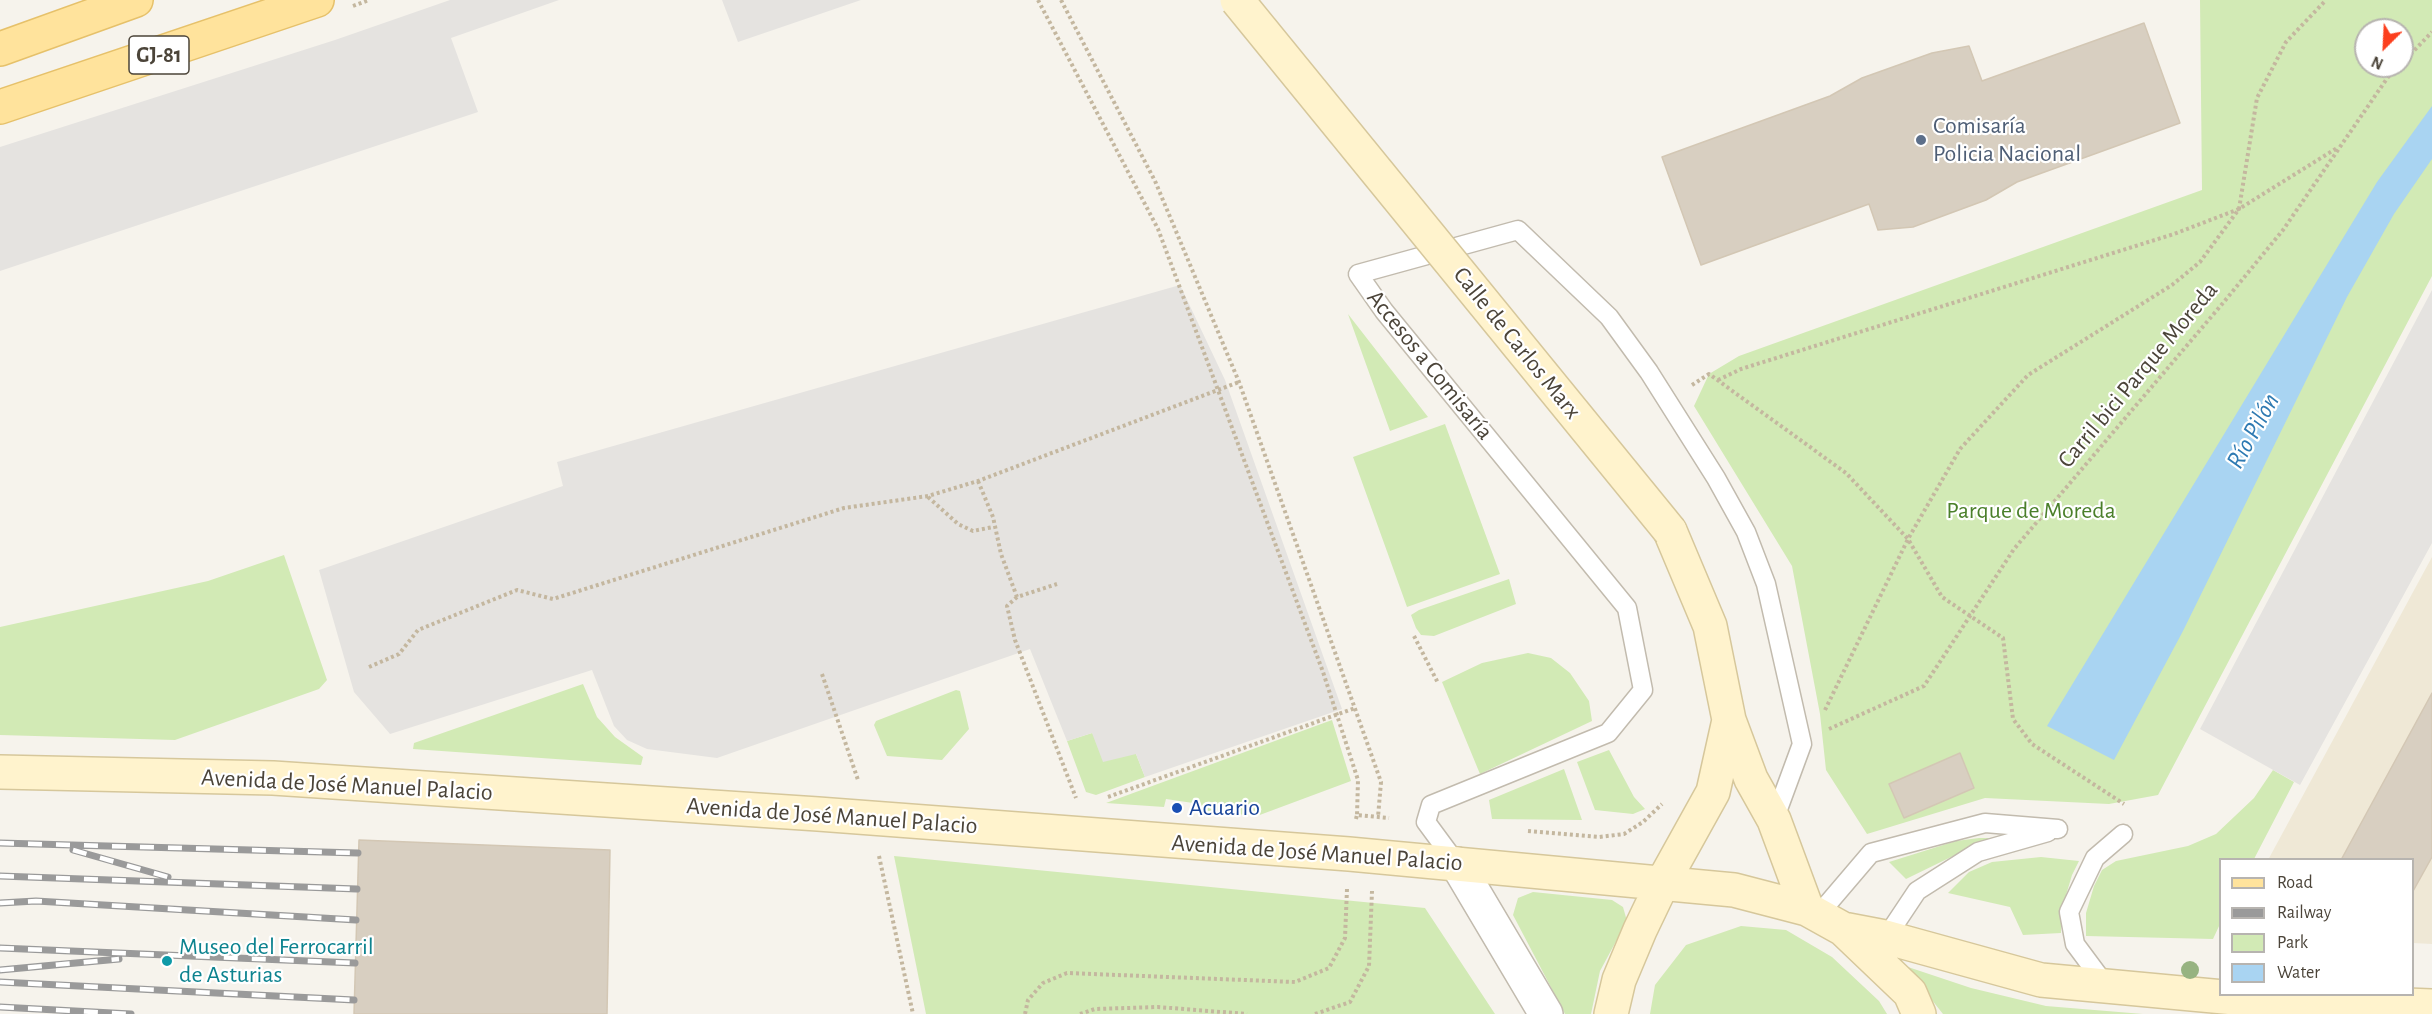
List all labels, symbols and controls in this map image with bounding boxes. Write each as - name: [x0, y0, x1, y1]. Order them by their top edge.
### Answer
- north arrow: [2354, 18, 2414, 78]
- road number: GJ-81: [129, 36, 189, 74]
- text: N: [2369, 53, 2386, 72]
- place label: Comisaría Policia Nacional: [1933, 112, 2081, 168]
- marker: Comisaría Policia Nacional: [1914, 133, 1928, 147]
- street label: Calle de Carlos Marx: [1447, 261, 1587, 425]
- street label: Carril bici Parque Moreda: [2052, 276, 2224, 474]
- street label: Accesos a Comisaría: [1361, 284, 1499, 446]
- water label: Río Pilón: [2220, 388, 2286, 474]
- park label: Parque de Moreda: [1946, 497, 2116, 525]
- street label: Avenida de José Manuel Palacio: [200, 763, 494, 807]
- street label: Avenida de José Manuel Palacio: [685, 791, 979, 841]
- place label: Acuario: [1189, 794, 1260, 822]
- marker: Acuario: [1170, 801, 1184, 815]
- street label: Avenida de José Manuel Palacio: [1170, 828, 1464, 878]
- legend: [2219, 858, 2414, 996]
- text: Road: [2277, 874, 2313, 892]
- text: Railway: [2277, 904, 2331, 922]
- place label: Museo del Ferrocarril de Asturias: [179, 933, 374, 989]
- text: Park: [2277, 934, 2308, 952]
- marker: Museo del Ferrocarril de Asturias: [160, 954, 174, 968]
- text: Water: [2277, 964, 2320, 982]

